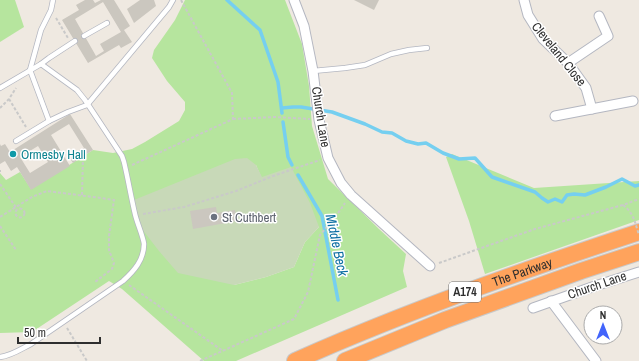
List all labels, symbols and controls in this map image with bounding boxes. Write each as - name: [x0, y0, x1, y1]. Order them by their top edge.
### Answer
- street label: Cleveland Close: [528, 18, 590, 90]
- street label: Church Lane: [308, 86, 334, 149]
- place label: Ormesby Hall: [21, 146, 86, 163]
- marker: Ormesby Hall: [8, 149, 18, 159]
- place label: St Cuthbert: [222, 209, 276, 226]
- marker: St Cuthbert: [209, 212, 219, 222]
- water label: Middle Beck: [322, 212, 353, 279]
- street label: The Parkway: [490, 253, 555, 290]
- street label: Church Lane: [565, 267, 629, 303]
- road number: A174: [449, 282, 481, 302]
- north arrow: [583, 305, 623, 345]
- text: N: [600, 308, 606, 322]
- scale bar: [18, 319, 100, 345]
- text: 50 m: [24, 325, 46, 341]

